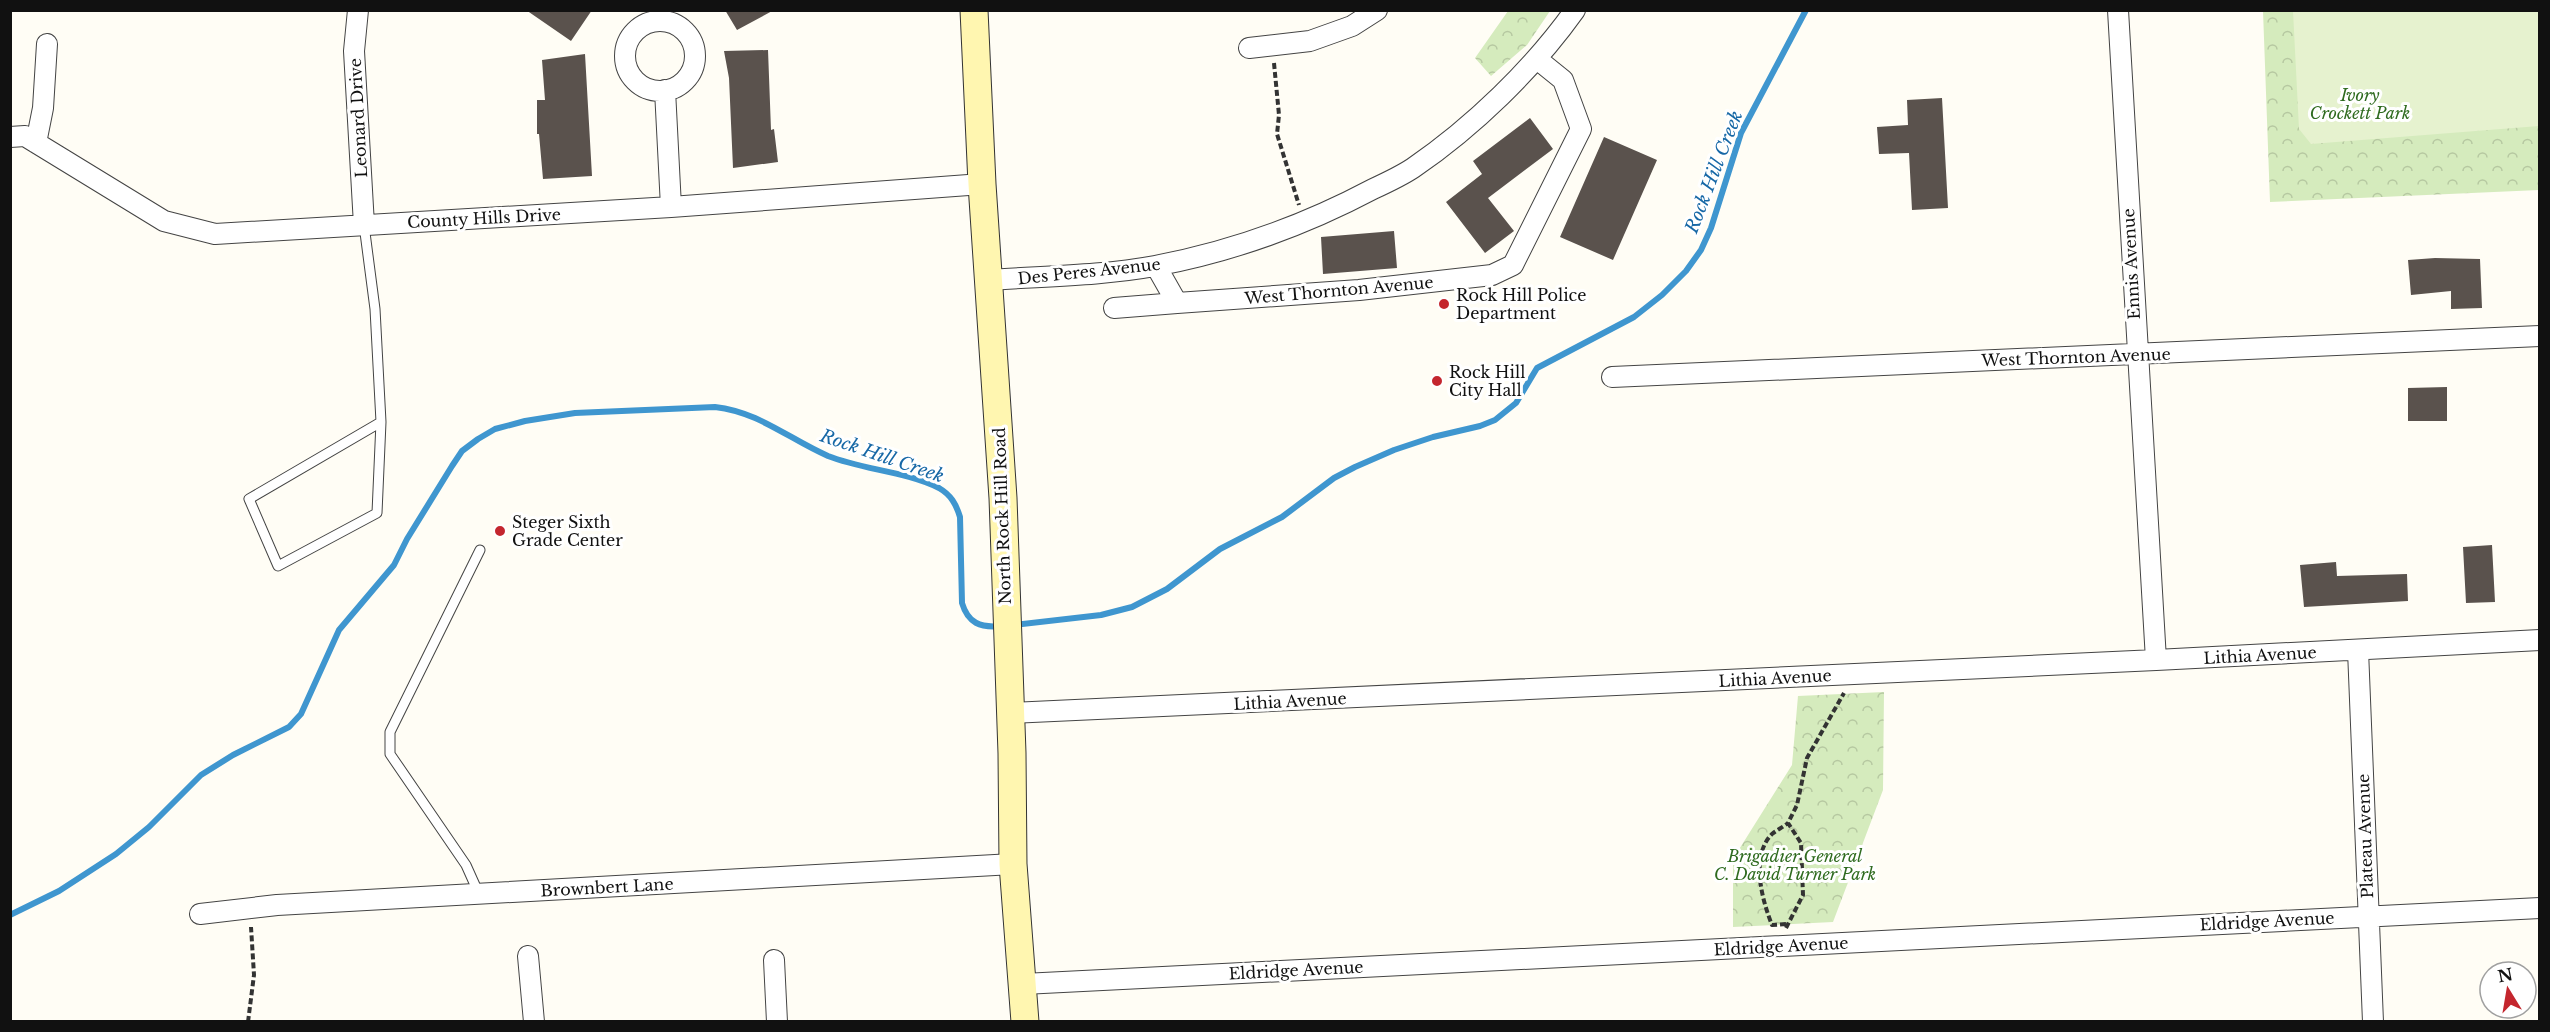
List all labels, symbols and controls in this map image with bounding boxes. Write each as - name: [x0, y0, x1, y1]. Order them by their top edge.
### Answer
- street label: Leonard Drive: [345, 58, 371, 178]
- park label: Ivory Crockett Park: [2310, 85, 2410, 123]
- water label: Rock Hill Creek: [1680, 108, 1747, 237]
- street label: County Hills Drive: [407, 204, 561, 232]
- street label: Ennis Avenue: [2118, 208, 2144, 320]
- street label: Des Peres Avenue: [1017, 254, 1161, 288]
- street label: West Thornton Avenue: [1243, 272, 1434, 308]
- place label: Rock Hill Police Department: [1456, 285, 1586, 323]
- marker: Rock Hill Police Department: [1437, 297, 1451, 311]
- street label: West Thornton Avenue: [1980, 344, 2171, 370]
- place label: Rock Hill City Hall: [1449, 362, 1525, 400]
- marker: Rock Hill City Hall: [1430, 374, 1444, 388]
- water label: Rock Hill Creek: [816, 424, 947, 487]
- street label: North Rock Hill Road: [989, 427, 1015, 605]
- place label: Steger Sixth Grade Center: [512, 512, 623, 550]
- marker: Steger Sixth Grade Center: [493, 524, 507, 538]
- street label: Lithia Avenue: [2203, 642, 2317, 668]
- street label: Lithia Avenue: [1718, 665, 1832, 691]
- street label: Lithia Avenue: [1233, 688, 1347, 714]
- street label: Plateau Avenue: [2353, 773, 2377, 899]
- park label: Brigadier General C. David Turner Park: [1714, 846, 1876, 884]
- street label: Brownbert Lane: [540, 874, 674, 900]
- street label: Eldridge Avenue: [2199, 907, 2335, 935]
- street label: Eldridge Avenue: [1713, 932, 1849, 960]
- street label: Eldridge Avenue: [1228, 956, 1364, 984]
- north arrow: [2478, 960, 2538, 1020]
- text: N: [2496, 964, 2514, 987]

